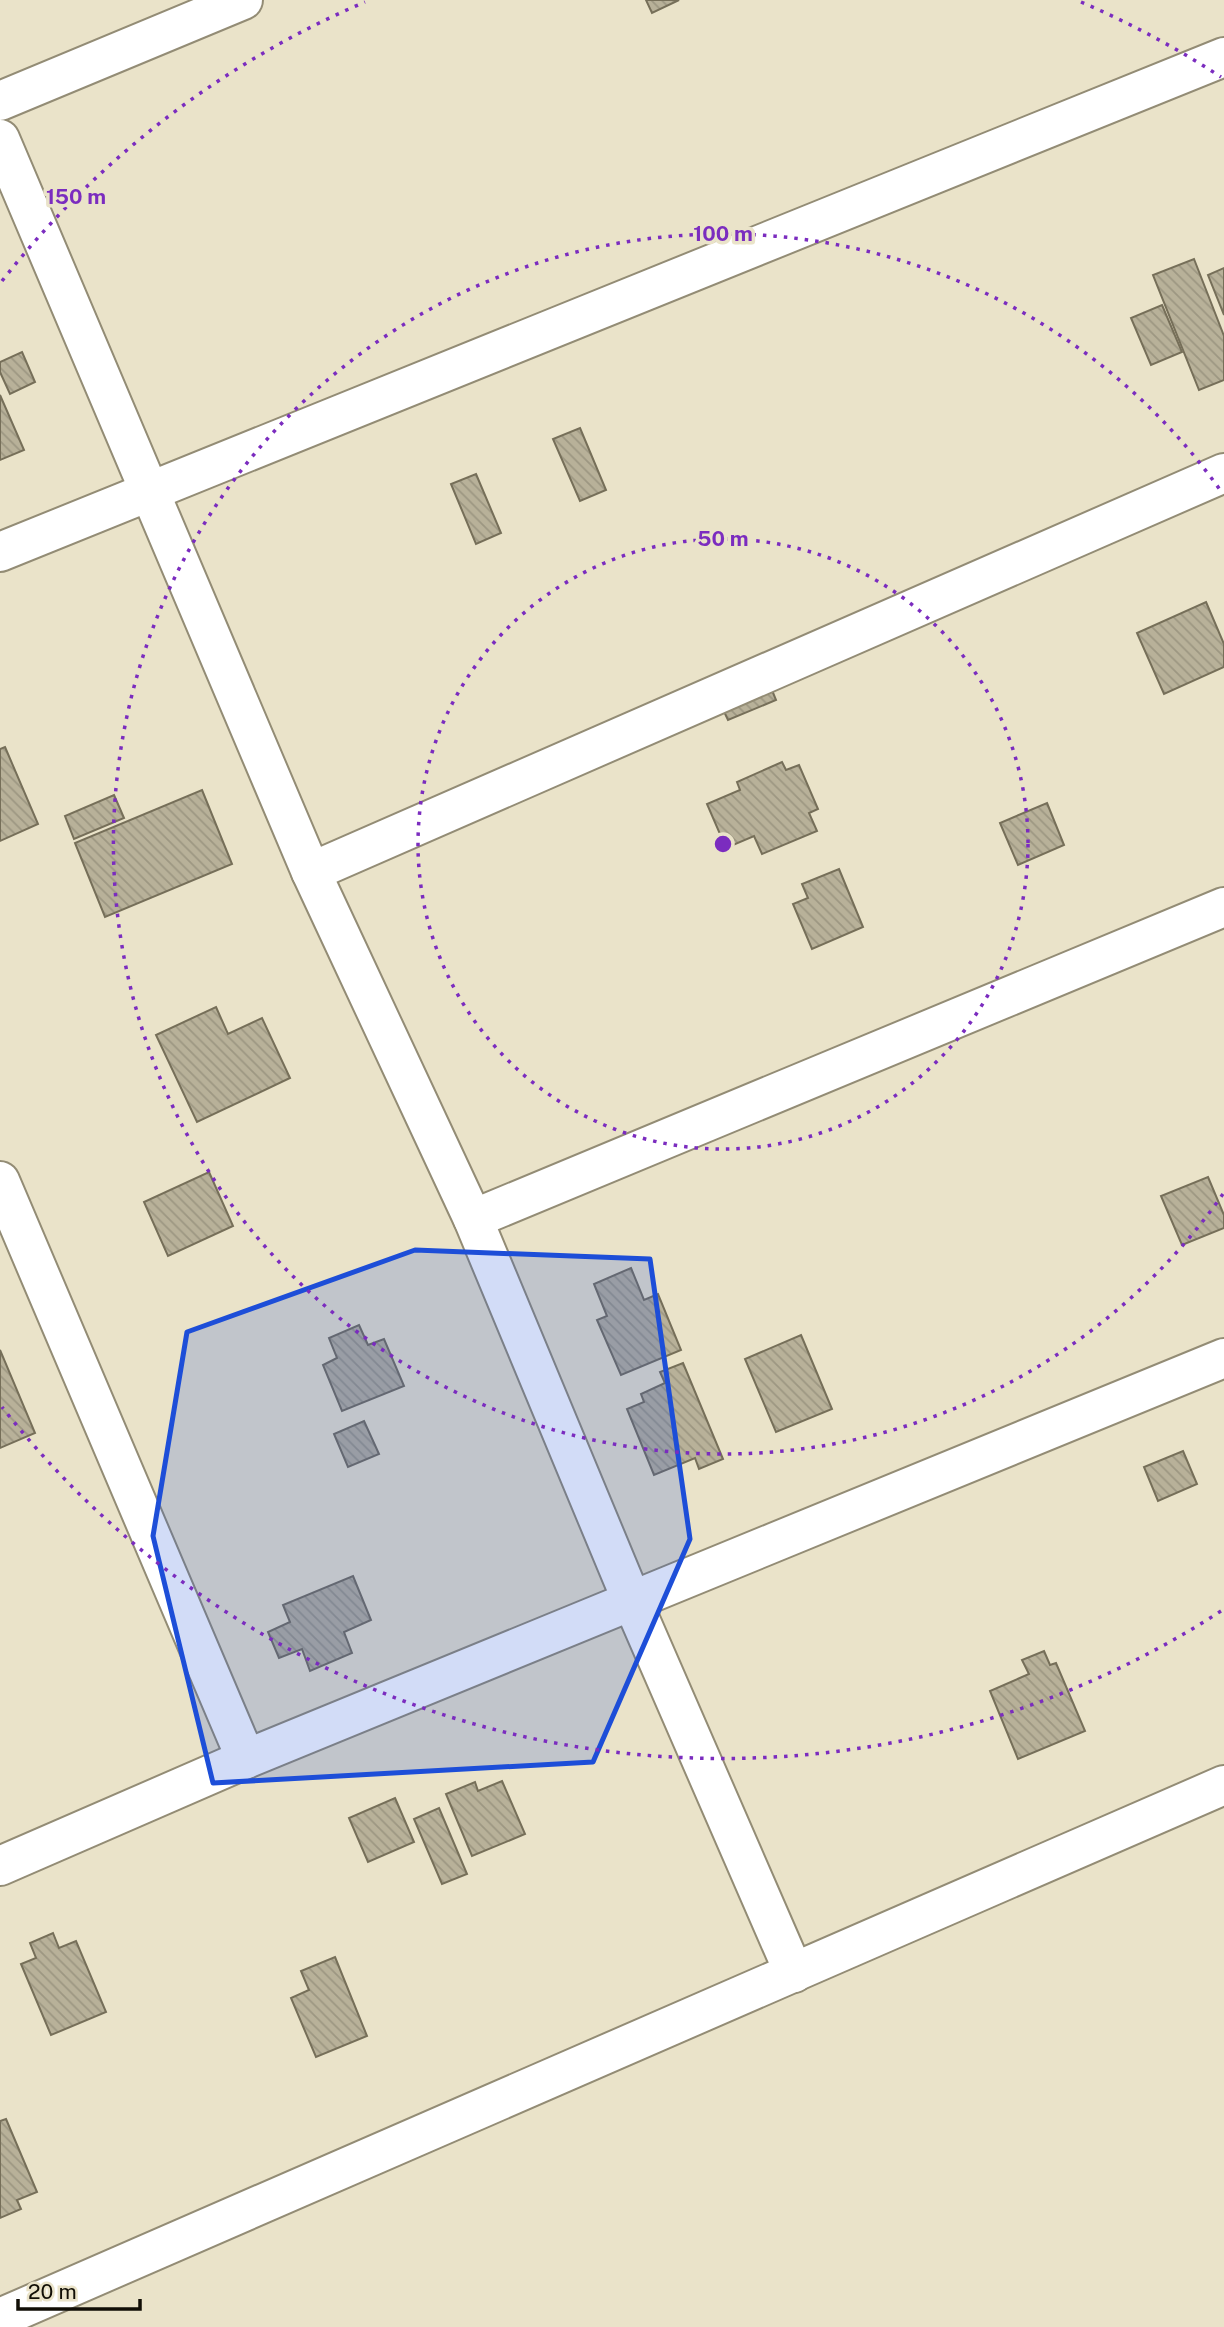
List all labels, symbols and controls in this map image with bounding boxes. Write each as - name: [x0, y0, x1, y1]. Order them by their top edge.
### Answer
- text: 150 m: [46, 184, 106, 209]
- text: 100 m: [693, 221, 753, 246]
- text: 50 m: [697, 526, 749, 551]
- centre of rings: [711, 832, 735, 856]
- scale bar: [18, 2268, 140, 2312]
- text: 20 m: [28, 2279, 77, 2304]

